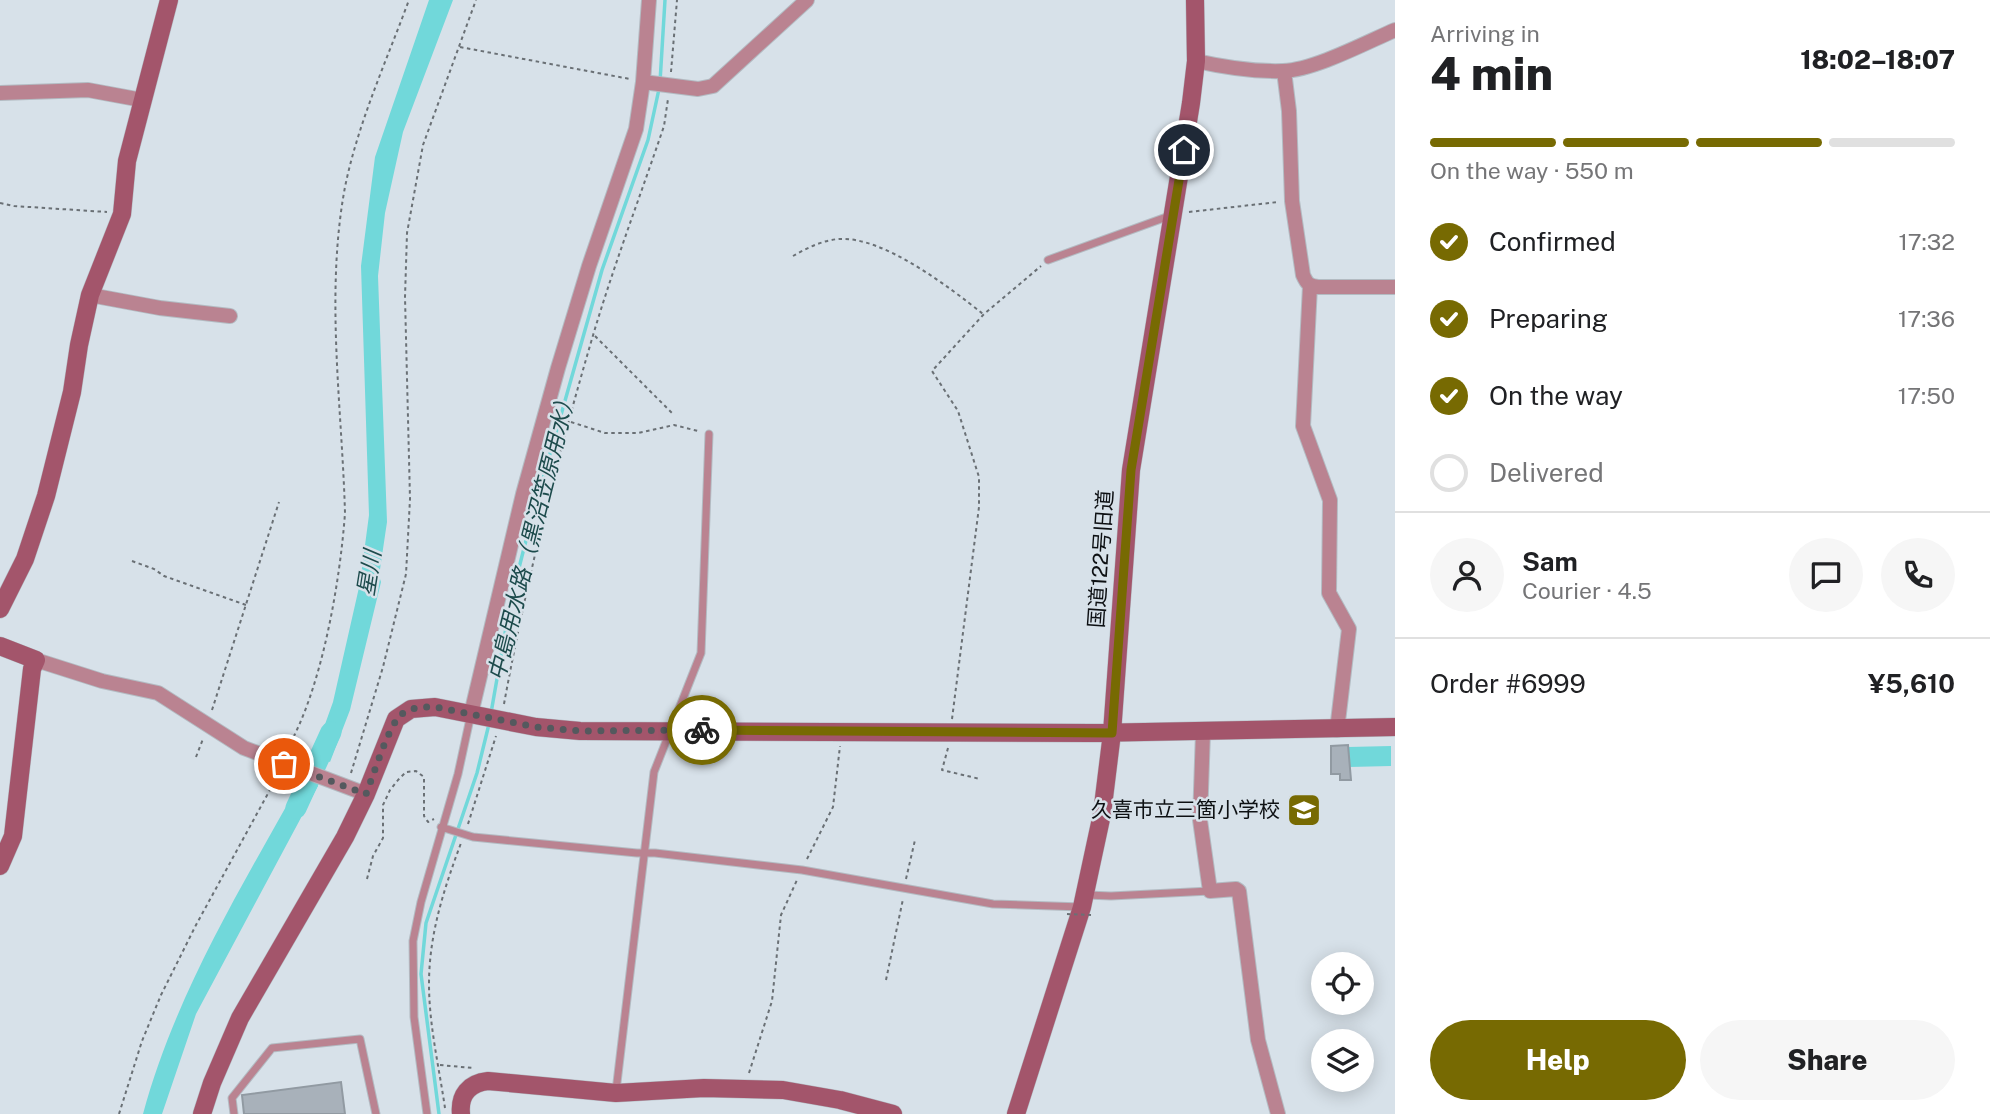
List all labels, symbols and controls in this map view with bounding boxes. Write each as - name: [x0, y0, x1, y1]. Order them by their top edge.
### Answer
- text: Arriving in: [1430, 20, 1540, 47]
- text: 18:02–18:07: [1800, 44, 1955, 75]
- text: 4 min: [1430, 46, 1553, 100]
- pin: [1154, 120, 1214, 180]
- icon: home: [1165, 131, 1203, 169]
- text: On the way · 550 m: [1430, 157, 1634, 184]
- icon: check: [1430, 223, 1468, 261]
- text: Confirmed: [1489, 226, 1616, 257]
- text: 17:32: [1898, 228, 1955, 255]
- icon: check: [1430, 300, 1468, 338]
- text: Preparing: [1489, 303, 1608, 334]
- text: 17:36: [1898, 305, 1955, 332]
- icon: check: [1430, 377, 1468, 415]
- text: On the way: [1489, 380, 1623, 411]
- text: 17:50: [1898, 382, 1955, 409]
- water label: 中島用水路（黒沼笠原用水）: [482, 387, 581, 683]
- text: Delivered: [1489, 457, 1604, 488]
- street label: 国道122号旧道: [1083, 489, 1118, 629]
- button: person: [1430, 538, 1504, 612]
- button: chat: [1789, 538, 1863, 612]
- button: phone: [1881, 538, 1955, 612]
- water label: 星川: [352, 545, 386, 598]
- text: Sam: [1522, 546, 1578, 577]
- text: Courier · 4.5: [1522, 577, 1652, 604]
- text: Order #6999: [1430, 668, 1586, 699]
- text: ¥5,610: [1868, 668, 1955, 699]
- courier: [667, 695, 737, 765]
- icon: bike: [683, 711, 721, 749]
- pin: [254, 734, 314, 794]
- icon: bag: [265, 745, 303, 783]
- school or university icon: 久喜市立三箇小学校: [1285, 791, 1323, 829]
- place label: 久喜市立三箇小学校: [1091, 797, 1280, 822]
- map controls: [1311, 952, 1374, 1092]
- button: locate: [1311, 952, 1374, 1015]
- button: Help: [1430, 1020, 1686, 1100]
- button: Share: [1700, 1020, 1955, 1100]
- button: layers: [1311, 1029, 1374, 1092]

